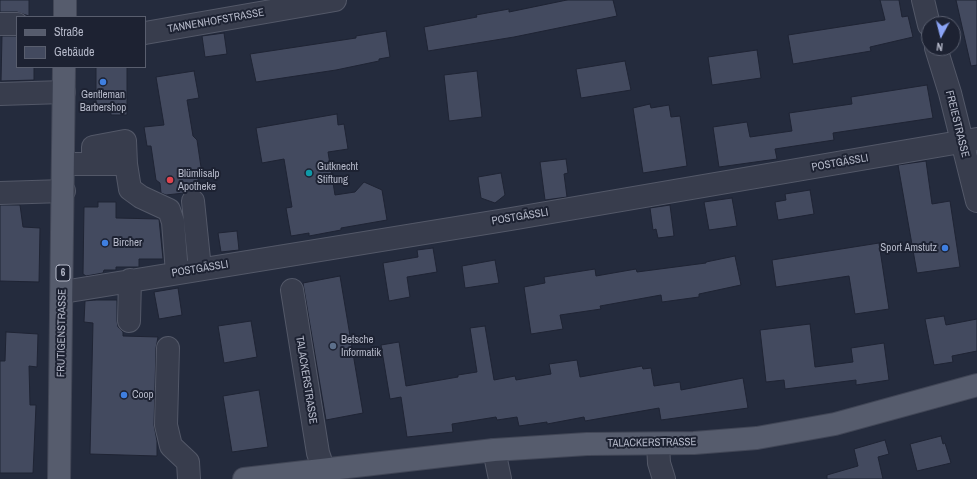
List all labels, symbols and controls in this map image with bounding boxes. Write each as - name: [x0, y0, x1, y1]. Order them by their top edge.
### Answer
- street label: TANNENHOFSTRASSE: [167, 6, 265, 36]
- legend: [16, 16, 146, 68]
- north arrow: [921, 16, 961, 56]
- text: Straße: [54, 24, 84, 40]
- text: N: [936, 40, 944, 54]
- text: Gebäude: [54, 44, 95, 60]
- marker: Gentleman Barbershop: [98, 77, 108, 87]
- place label: Gentleman Barbershop: [80, 88, 126, 114]
- street label: FREIESTRASSE: [942, 89, 972, 159]
- street label: POSTGÄSSLI: [811, 152, 869, 174]
- place label: Gutknecht Stiftung: [317, 160, 358, 186]
- place label: Blümlisalp Apotheke: [178, 167, 220, 193]
- marker: Gutknecht Stiftung: [304, 168, 314, 178]
- marker: Blümlisalp Apotheke: [165, 175, 175, 185]
- street label: POSTGÄSSLI: [491, 206, 549, 228]
- place label: Bircher: [113, 236, 142, 250]
- marker: Bircher: [100, 238, 110, 248]
- place label: Sport Amstutz: [880, 241, 937, 255]
- marker: Sport Amstutz: [940, 243, 950, 253]
- street label: POSTGÄSSLI: [171, 258, 229, 280]
- road number: 6: [56, 265, 70, 281]
- street label: FRUTIGENSTRASSE: [55, 289, 69, 377]
- place label: Betsche Informatik: [341, 333, 381, 359]
- street label: TALACKERSTRASSE: [293, 335, 319, 425]
- marker: Betsche Informatik: [328, 341, 338, 351]
- place label: Coop: [132, 388, 154, 402]
- marker: Coop: [119, 390, 129, 400]
- street label: TALACKERSTRASSE: [607, 436, 697, 450]

